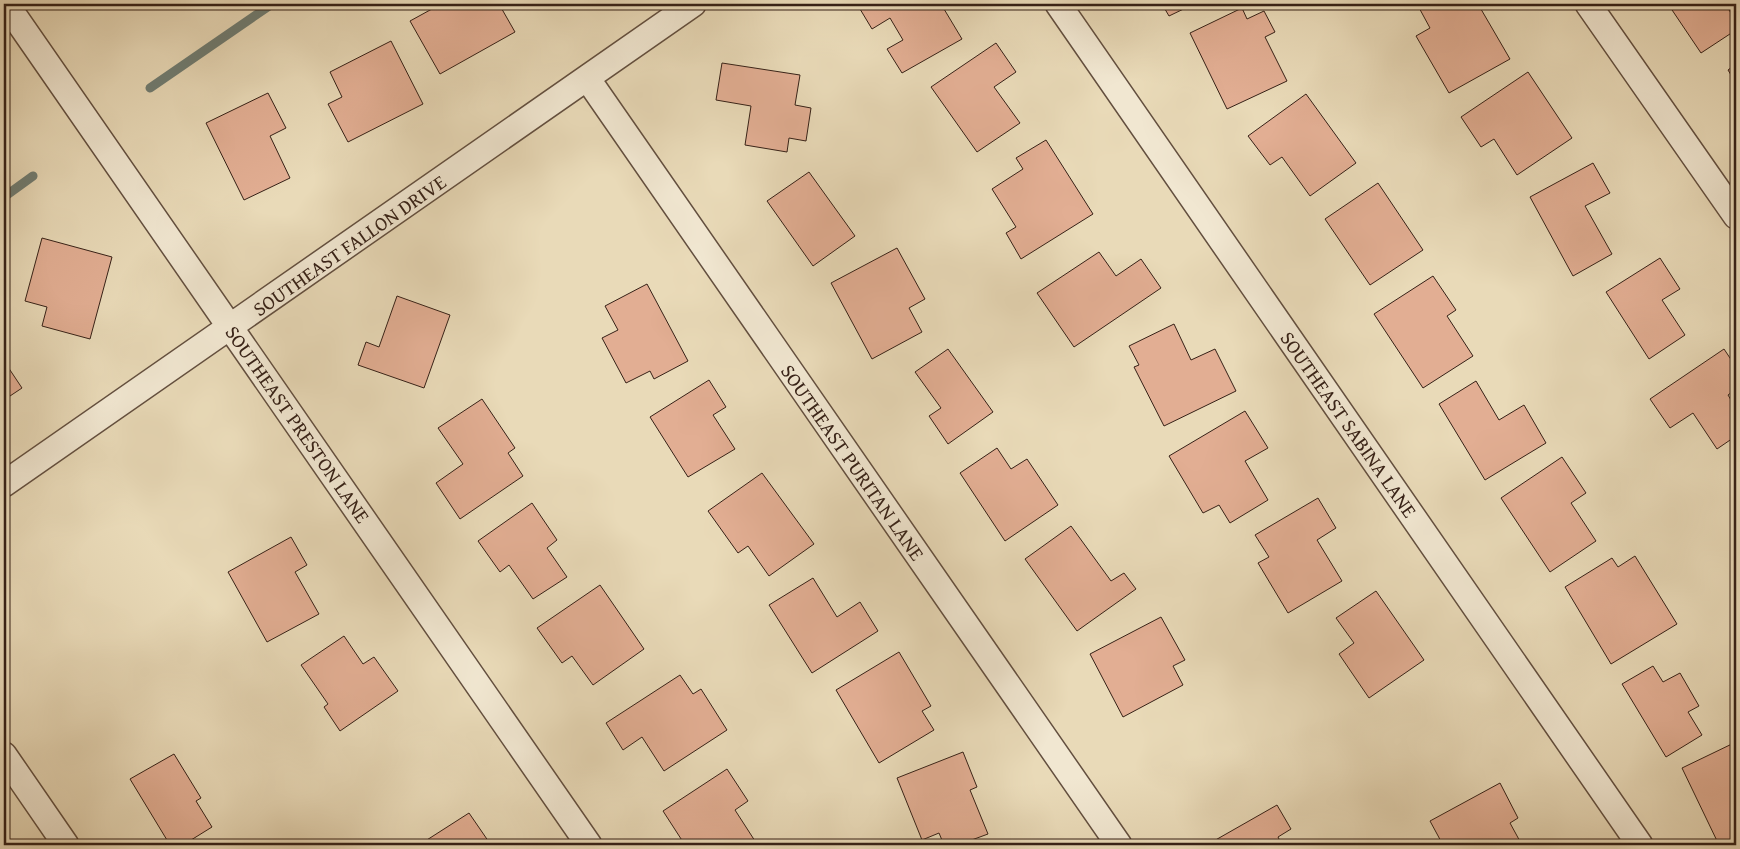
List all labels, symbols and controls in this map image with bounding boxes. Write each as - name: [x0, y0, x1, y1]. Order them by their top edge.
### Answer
- street label: SOUTHEAST FALLON DRIVE: [247, 167, 451, 323]
- street label: SOUTHEAST PRESTON LANE: [219, 319, 377, 529]
- street label: SOUTHEAST SABINA LANE: [1274, 325, 1424, 523]
- street label: SOUTHEAST PURITAN LANE: [774, 358, 932, 566]

